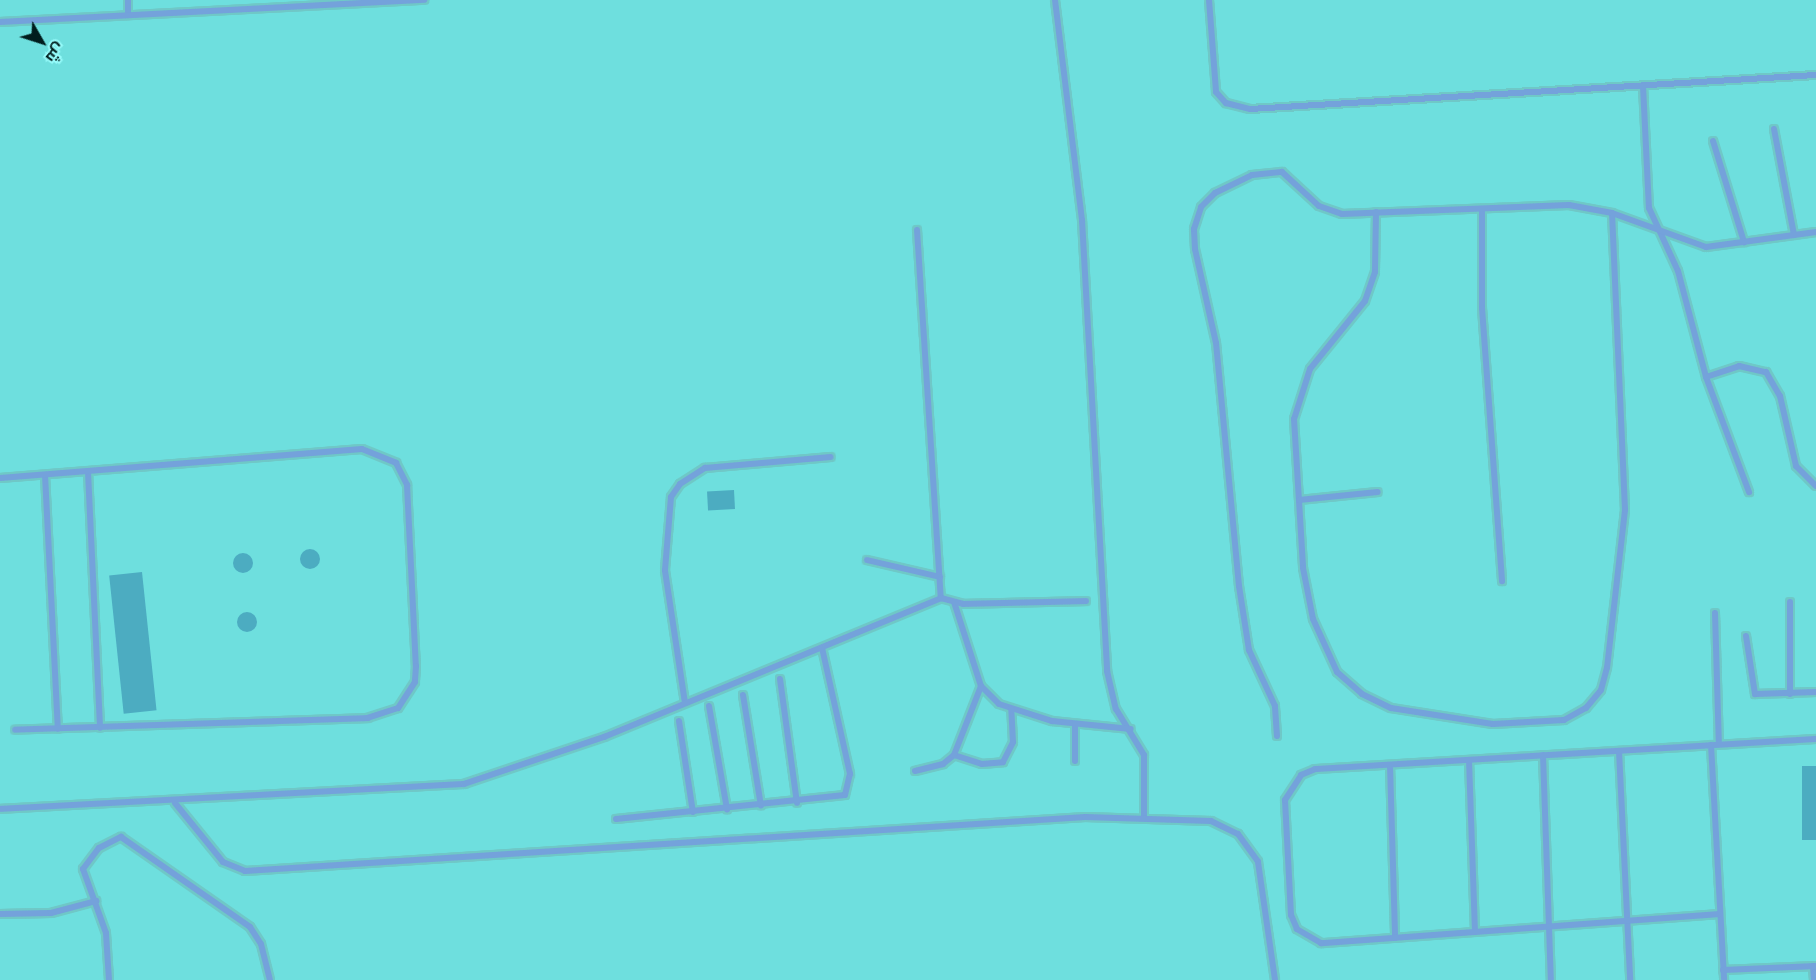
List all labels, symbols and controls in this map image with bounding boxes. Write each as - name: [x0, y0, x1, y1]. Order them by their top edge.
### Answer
- north arrow: [12, 12, 72, 72]
- text: ش: [42, 39, 70, 68]

